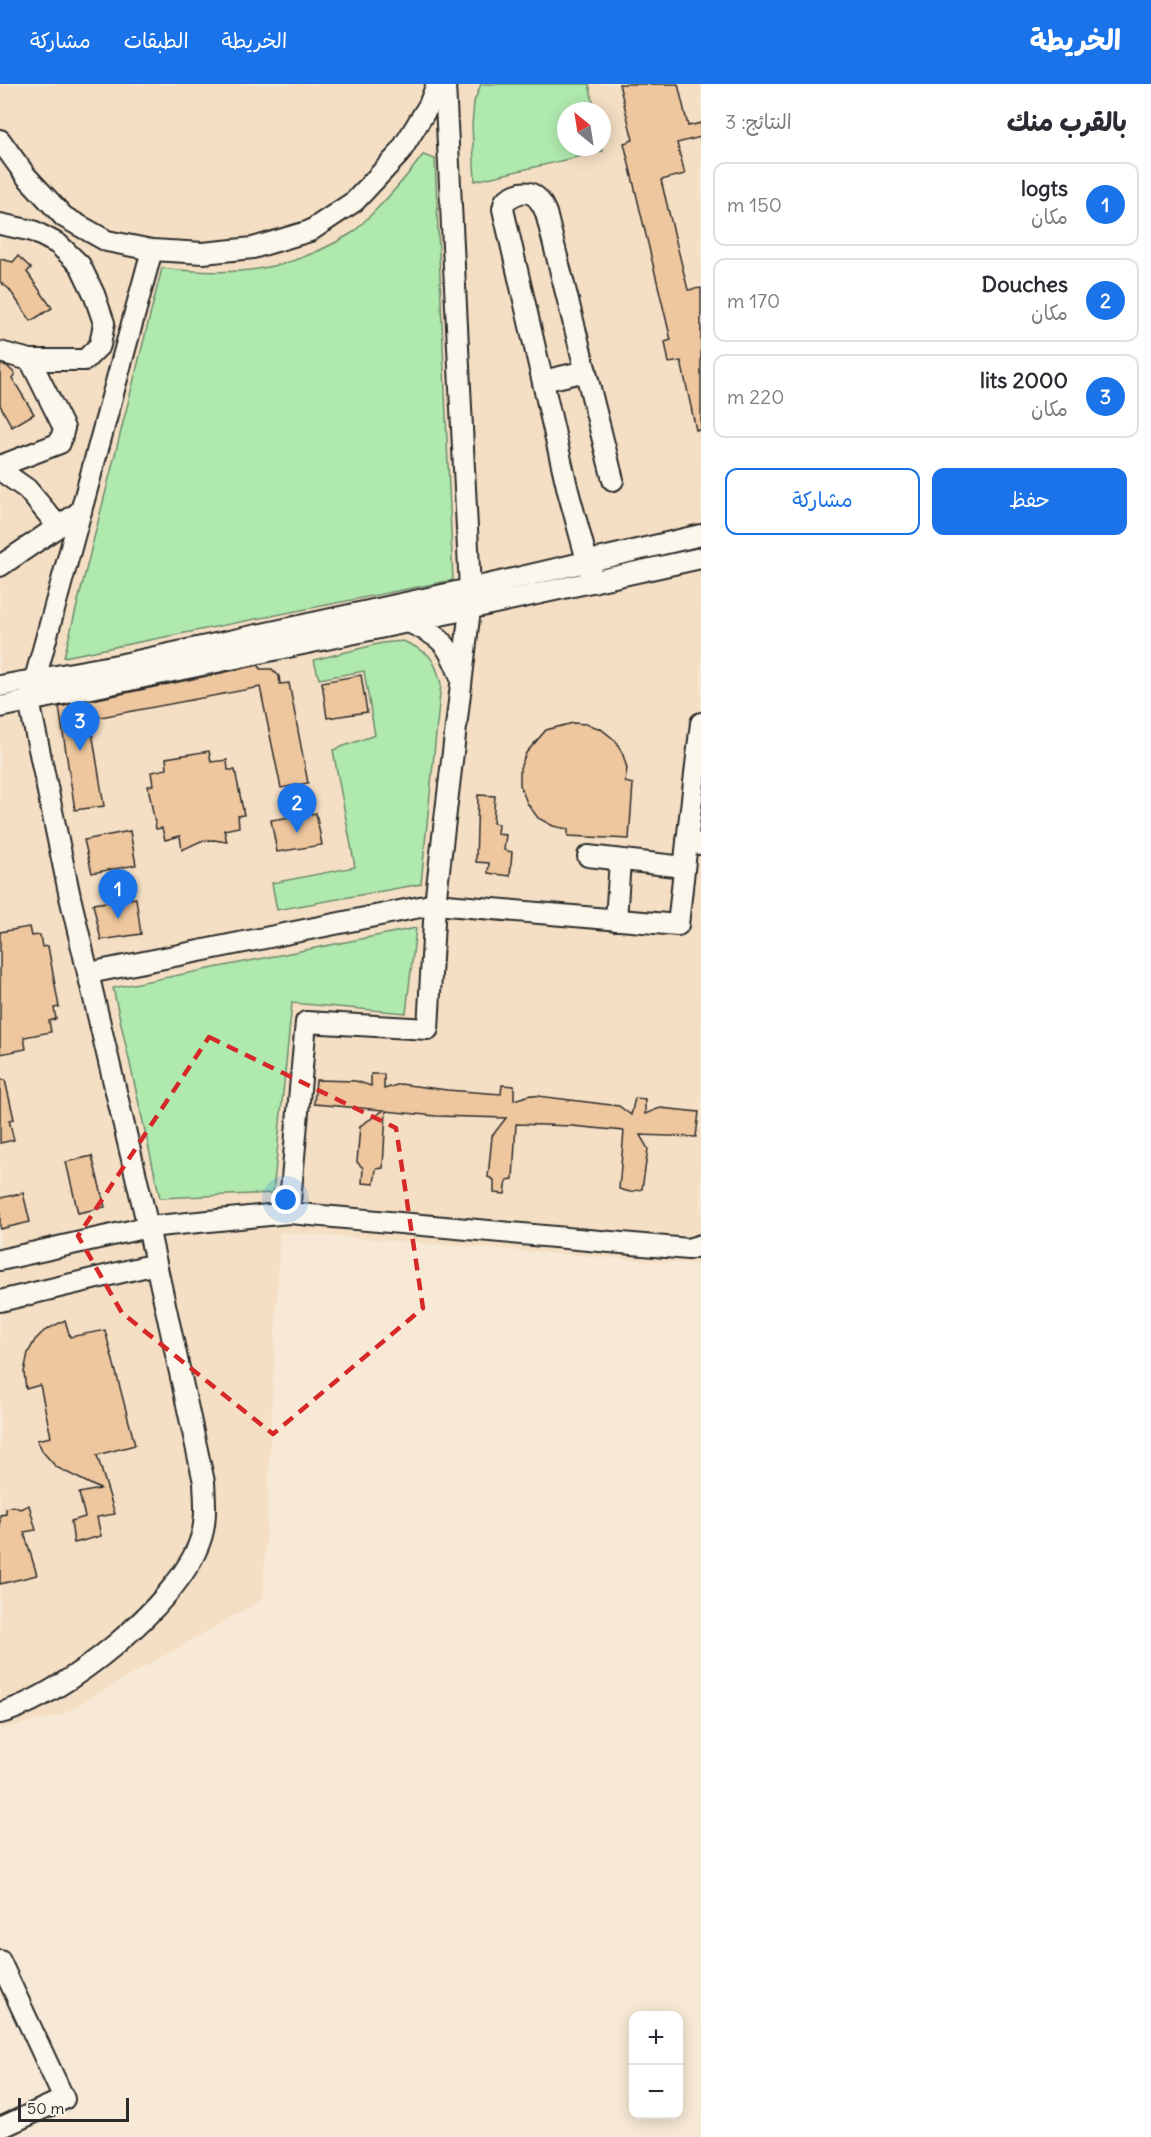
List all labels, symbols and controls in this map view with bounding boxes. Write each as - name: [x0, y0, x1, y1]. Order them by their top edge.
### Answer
- text: الخريطة: [1030, 22, 1121, 58]
- text: مشاركة: [30, 27, 91, 54]
- text: الطبقات: [124, 27, 189, 54]
- text: الخريطة: [222, 27, 287, 54]
- north arrow: [557, 102, 611, 156]
- text: بالقرب منك: [1007, 105, 1127, 138]
- text: النتائج: 3: [725, 109, 792, 134]
- text: logts: [1021, 174, 1068, 202]
- text: 150 m: [727, 192, 782, 217]
- text: 1: [1102, 192, 1109, 217]
- text: مكان: [1031, 204, 1068, 229]
- text: Douches: [982, 270, 1068, 298]
- text: 170 m: [727, 288, 780, 313]
- text: 2: [1100, 288, 1111, 313]
- text: مكان: [1031, 300, 1068, 325]
- text: 2000 lits: [980, 366, 1068, 394]
- text: 220 m: [727, 384, 784, 409]
- text: 3: [1100, 384, 1111, 409]
- text: مكان: [1031, 396, 1068, 421]
- button: مشاركة: [725, 468, 920, 535]
- button: حفظ: [932, 468, 1127, 535]
- pin: 3: [60, 702, 100, 751]
- pin: 2: [278, 784, 316, 833]
- pin: 1: [98, 870, 138, 919]
- your location: [271, 1185, 300, 1214]
- map controls: [629, 2011, 683, 2119]
- button: +: [629, 2011, 683, 2065]
- button: −: [629, 2065, 683, 2119]
- scale bar: [18, 2095, 129, 2122]
- text: 50 m: [27, 2098, 65, 2118]

